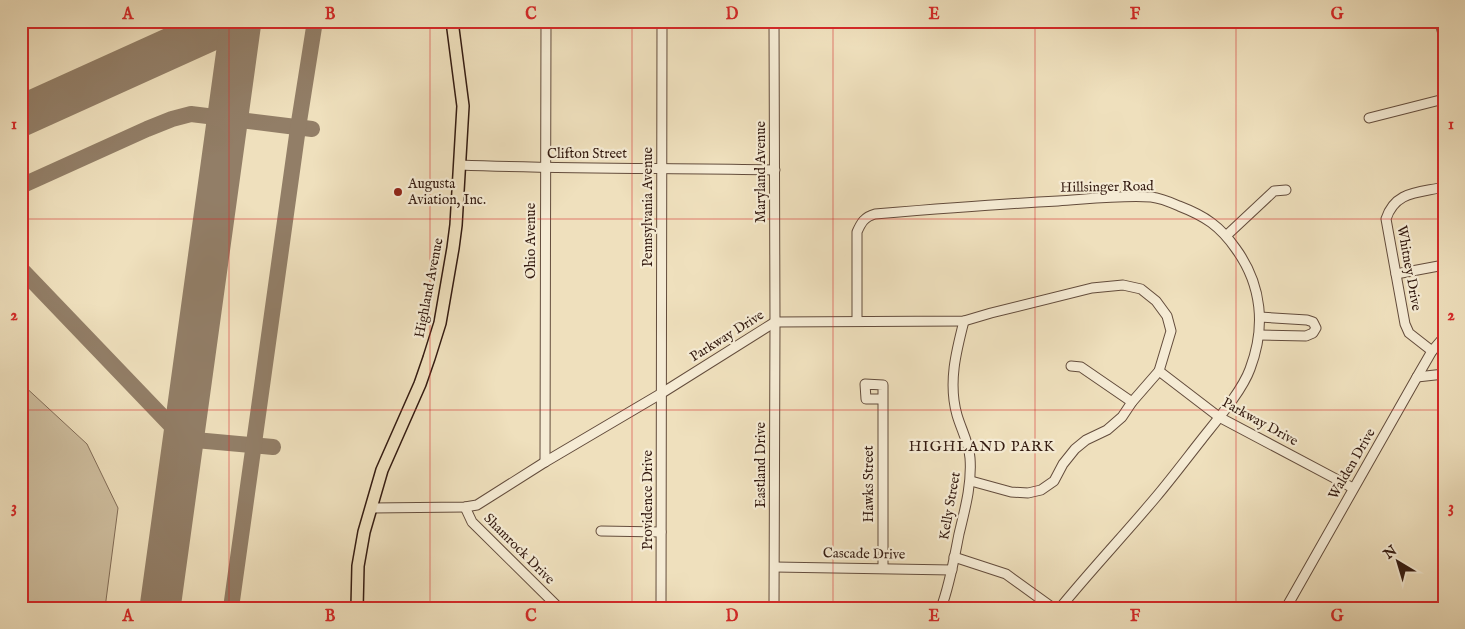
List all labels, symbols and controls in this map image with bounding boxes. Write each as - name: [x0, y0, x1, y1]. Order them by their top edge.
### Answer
- text: A: [122, 5, 135, 25]
- text: B: [325, 5, 336, 25]
- text: C: [525, 5, 537, 25]
- text: D: [726, 5, 739, 25]
- text: E: [928, 5, 940, 25]
- text: F: [1130, 5, 1141, 25]
- text: G: [1331, 5, 1344, 25]
- text: 1: [11, 115, 17, 135]
- text: 1: [1448, 115, 1454, 135]
- street label: Maryland Avenue: [752, 121, 770, 223]
- street label: Clifton Street: [547, 145, 627, 163]
- street label: Pennsylvania Avenue: [639, 146, 657, 267]
- place label: Augusta Aviation, Inc.: [407, 175, 486, 209]
- street label: Hillsinger Road: [1060, 177, 1154, 197]
- marker: Augusta Aviation, Inc.: [392, 186, 404, 198]
- street label: Ohio Avenue: [522, 202, 540, 279]
- street label: Whitney Drive: [1393, 224, 1425, 313]
- street label: Highland Avenue: [410, 236, 448, 340]
- text: 2: [10, 306, 18, 326]
- street label: Parkway Drive: [687, 306, 768, 366]
- text: 2: [1447, 306, 1455, 326]
- street label: Parkway Drive: [1219, 394, 1302, 451]
- street label: Eastland Drive: [752, 421, 770, 508]
- street label: Walden Drive: [1324, 425, 1380, 503]
- district label: HIGHLAND PARK: [909, 437, 1055, 456]
- street label: Hawks Street: [860, 445, 878, 523]
- street label: Providence Drive: [639, 449, 657, 550]
- street label: Kelly Street: [935, 470, 965, 541]
- text: 3: [11, 498, 17, 518]
- text: 3: [1448, 498, 1454, 518]
- street label: Shamrock Drive: [480, 510, 559, 589]
- north arrow: [1372, 536, 1422, 586]
- text: N: [1380, 542, 1401, 564]
- street label: Cascade Drive: [823, 544, 906, 564]
- text: A: [122, 607, 135, 627]
- text: B: [325, 607, 336, 627]
- text: C: [525, 607, 537, 627]
- text: D: [726, 607, 739, 627]
- text: E: [928, 607, 940, 627]
- text: F: [1130, 607, 1141, 627]
- text: G: [1331, 607, 1344, 627]

